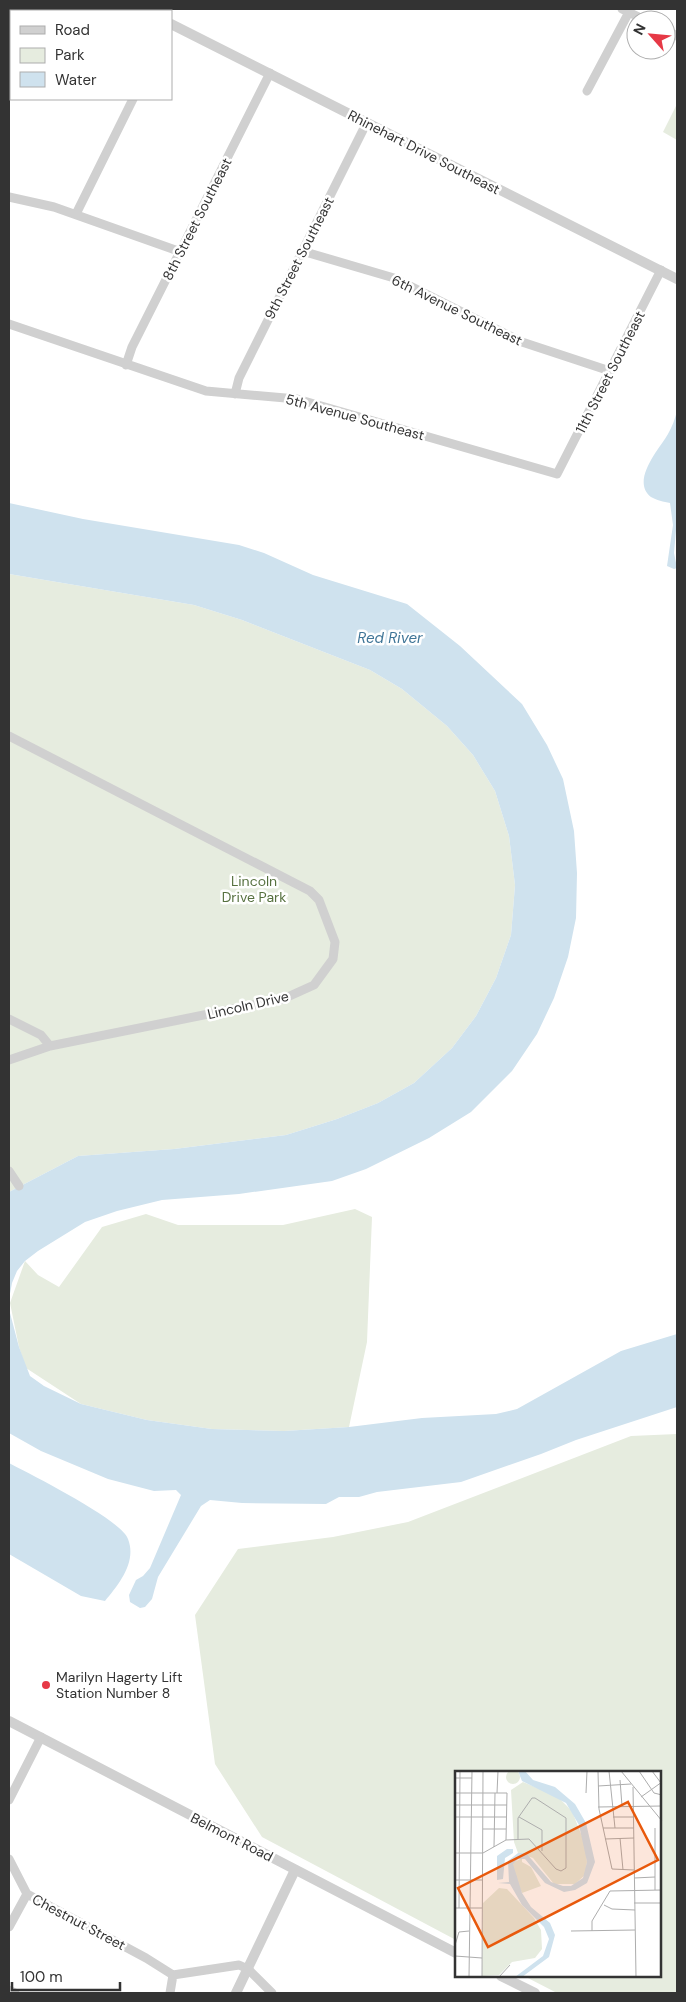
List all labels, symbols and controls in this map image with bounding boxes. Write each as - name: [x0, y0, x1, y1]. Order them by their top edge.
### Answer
- legend: [10, 10, 172, 100]
- north arrow: [626, 10, 676, 60]
- text: Road: [55, 20, 90, 40]
- text: N: [629, 20, 650, 38]
- text: Park: [55, 45, 85, 65]
- text: Water: [55, 70, 97, 90]
- street label: Rhinehart Drive Southeast: [345, 106, 503, 198]
- street label: 8th Street Southeast: [158, 155, 236, 283]
- street label: 9th Street Southeast: [260, 194, 338, 322]
- street label: 6th Avenue Southeast: [389, 271, 525, 349]
- street label: 11th Street Southeast: [571, 308, 649, 436]
- street label: 5th Avenue Southeast: [284, 390, 426, 444]
- water label: Red River: [357, 628, 423, 648]
- park label: Lincoln Drive Park: [222, 872, 286, 906]
- street label: Lincoln Drive: [205, 987, 291, 1023]
- place label: Marilyn Hagerty Lift Station Number 8: [56, 1668, 182, 1702]
- marker: Marilyn Hagerty Lift Station Number 8: [40, 1679, 52, 1691]
- inset map: [455, 1771, 661, 1977]
- street label: Belmont Road: [188, 1809, 276, 1865]
- street label: Chestnut Street: [29, 1890, 129, 1954]
- scale bar: [12, 1960, 120, 1992]
- text: 100 m: [20, 1967, 63, 1987]

